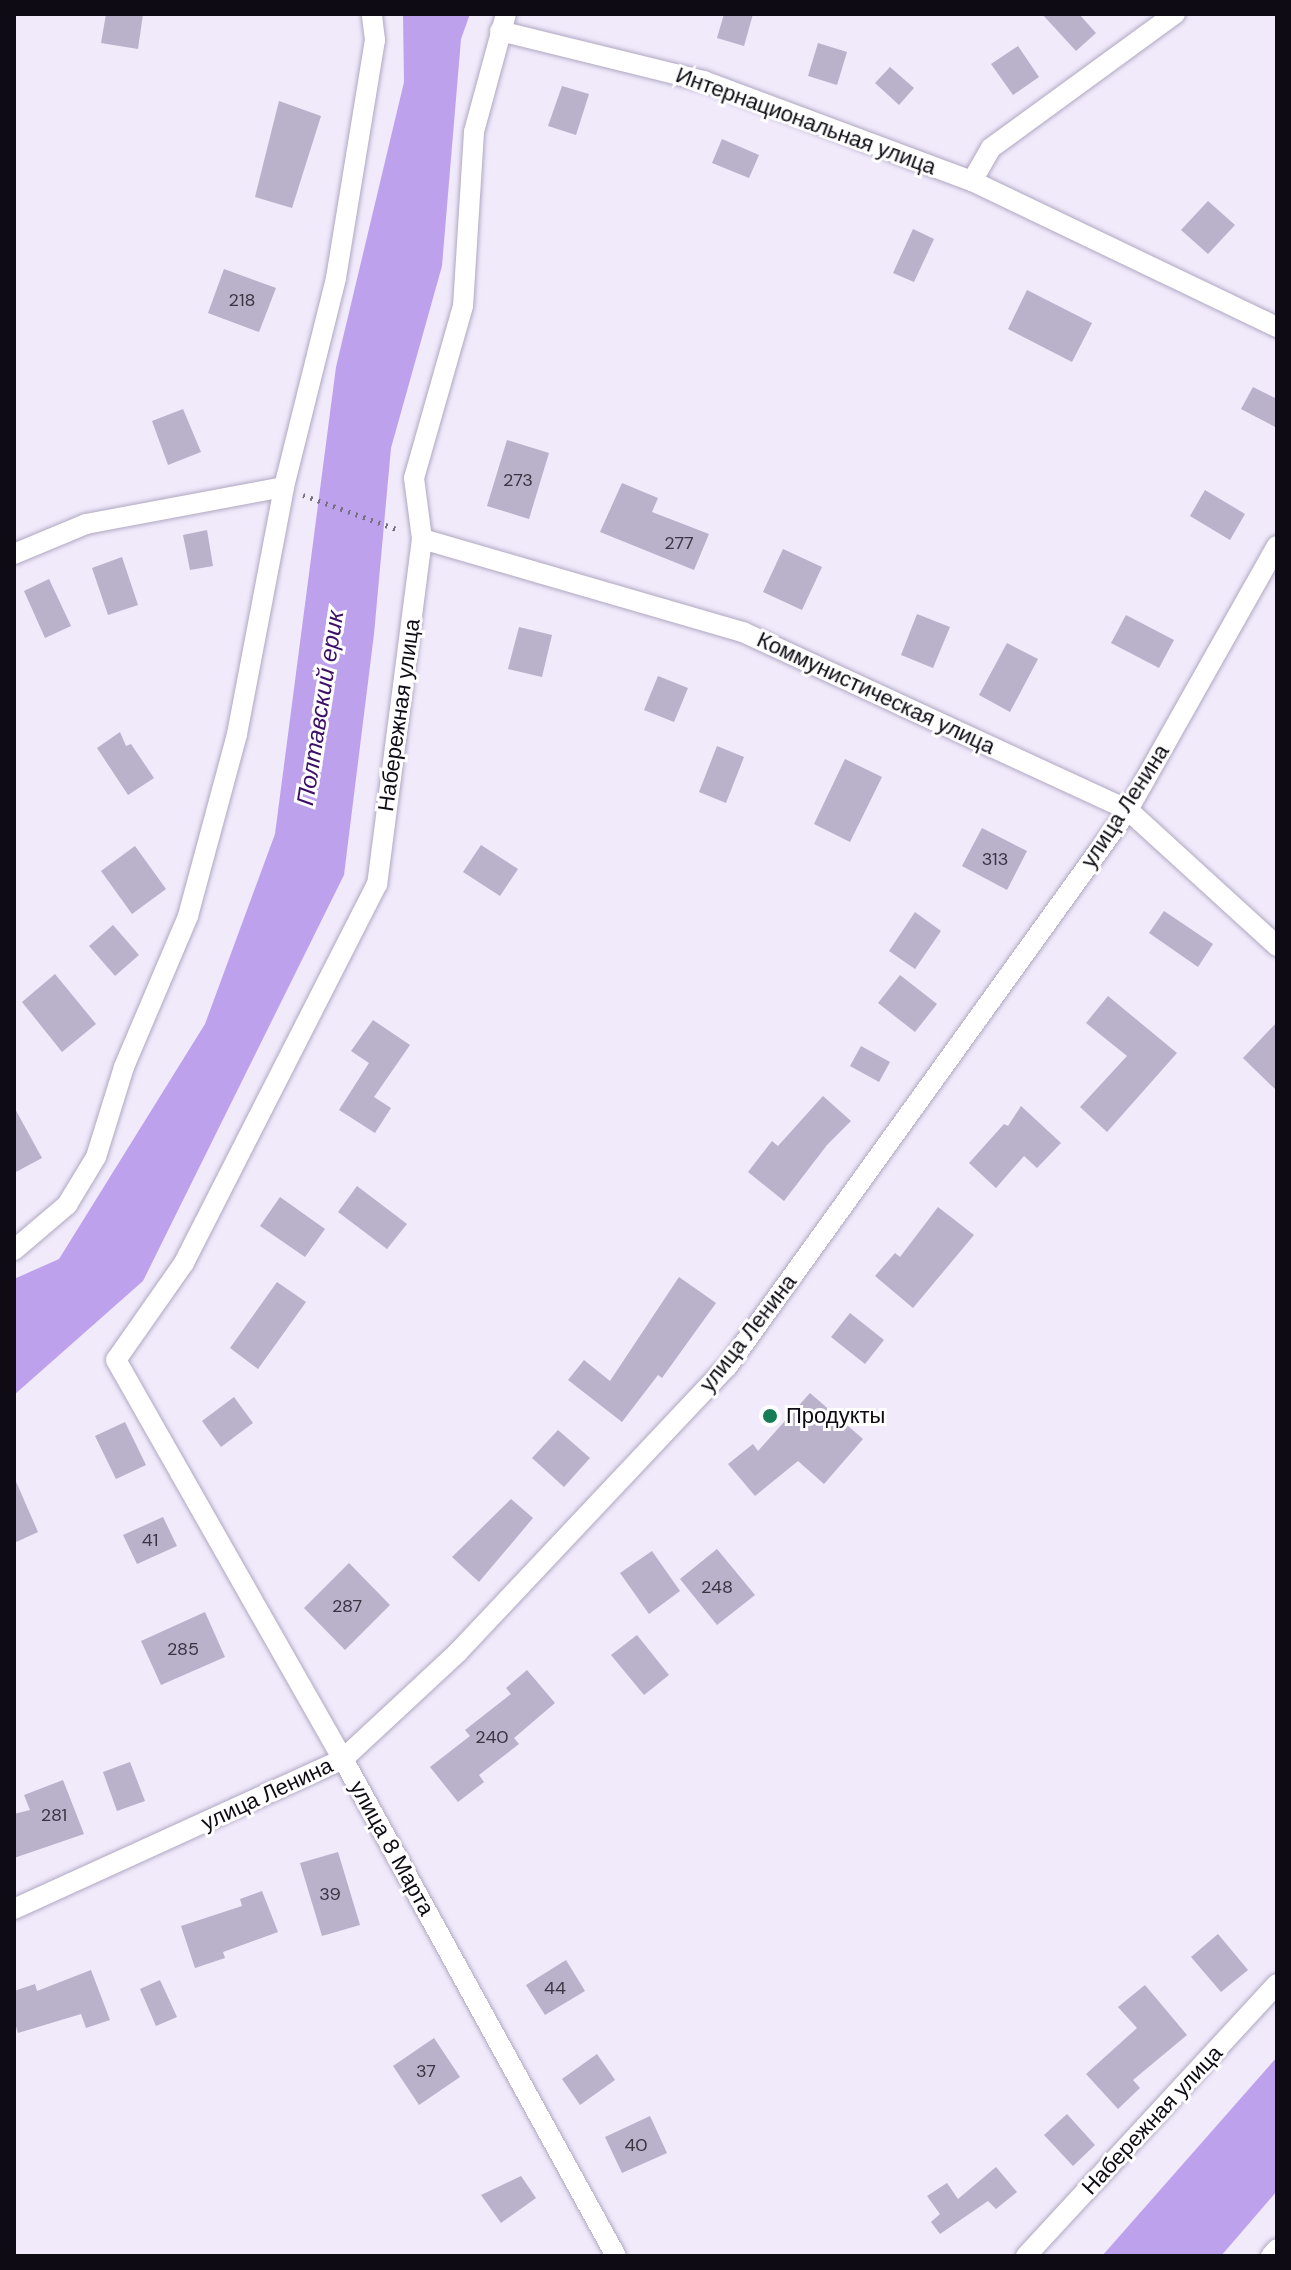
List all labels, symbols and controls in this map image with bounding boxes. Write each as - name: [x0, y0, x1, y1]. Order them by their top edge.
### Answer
- street label: Интернациональная улица: [672, 62, 940, 180]
- house number: 218: [229, 289, 255, 311]
- house number: 273: [503, 469, 533, 491]
- house number: 277: [664, 532, 694, 554]
- water label: Полтавский ерик: [290, 608, 350, 808]
- street label: Набережная улица: [372, 617, 426, 813]
- street label: Коммунистическая улица: [753, 626, 999, 760]
- street label: улица Ленина: [1075, 739, 1175, 873]
- house number: 313: [982, 848, 1008, 870]
- street label: улица Ленина: [694, 1269, 802, 1397]
- place label: Продукты: [786, 1403, 885, 1429]
- marker: Продукты: [761, 1407, 779, 1425]
- house number: 41: [142, 1529, 158, 1551]
- house number: 248: [701, 1576, 733, 1598]
- house number: 287: [332, 1595, 362, 1617]
- house number: 285: [167, 1638, 199, 1660]
- house number: 240: [475, 1726, 509, 1748]
- street label: улица Ленина: [197, 1752, 337, 1836]
- street label: улица 8 Марта: [344, 1776, 440, 1920]
- house number: 281: [41, 1804, 67, 1826]
- house number: 39: [319, 1883, 341, 1905]
- house number: 44: [544, 1977, 566, 1999]
- street label: Набережная улица: [1076, 2040, 1228, 2200]
- house number: 37: [416, 2060, 436, 2082]
- house number: 40: [624, 2134, 648, 2156]

